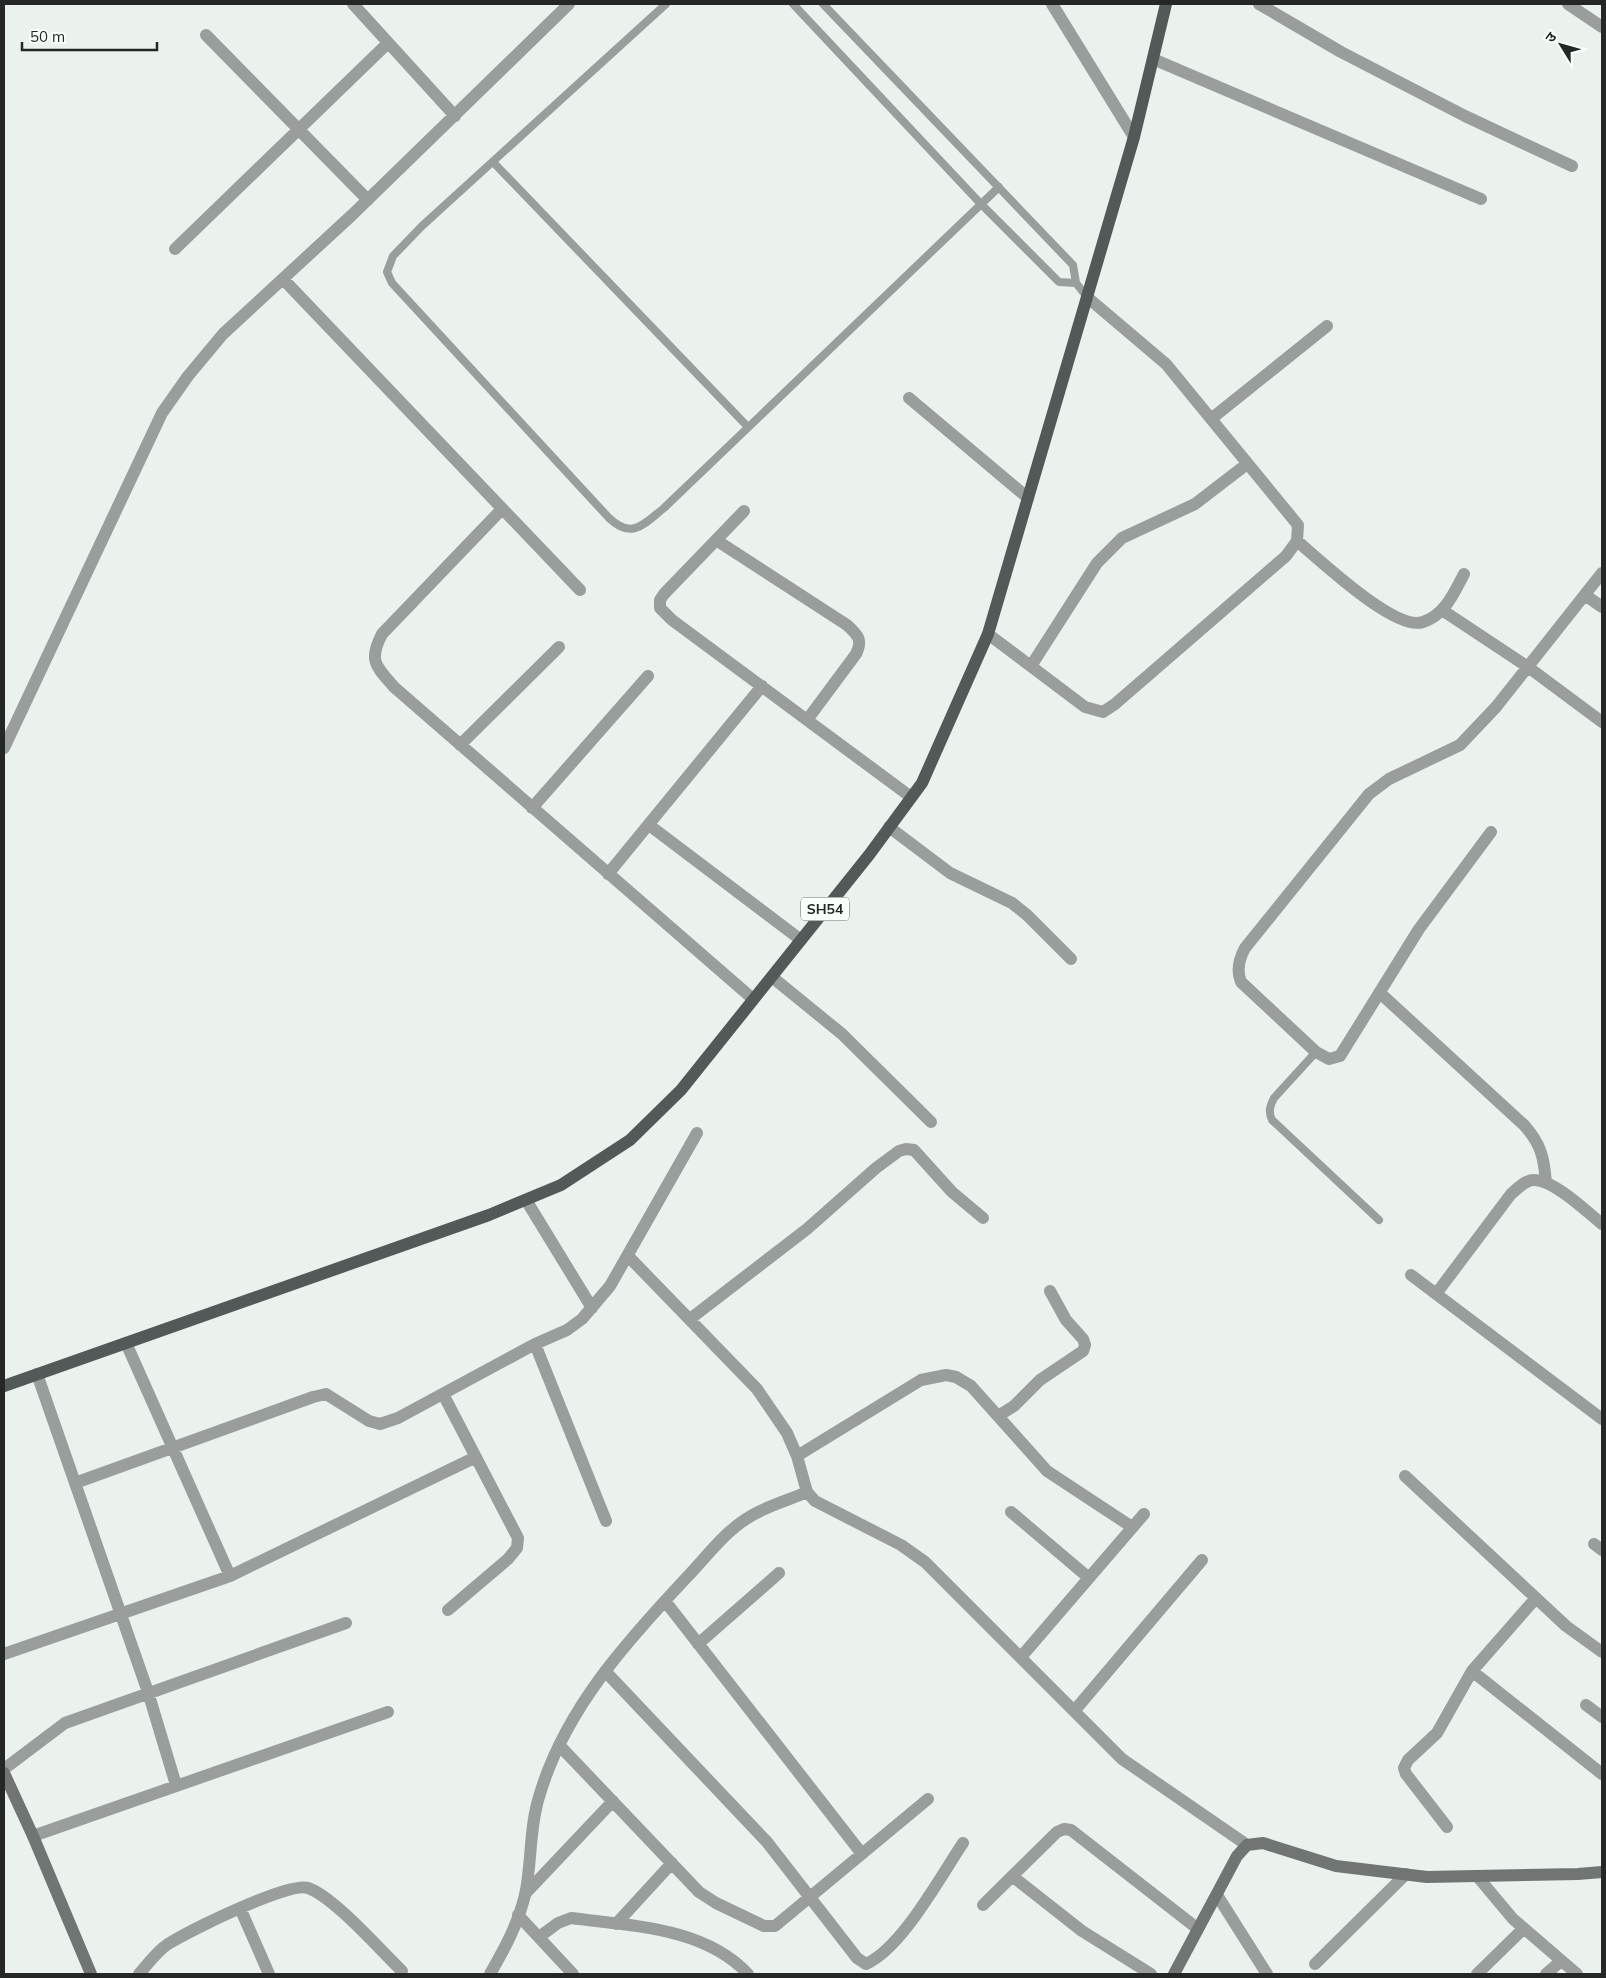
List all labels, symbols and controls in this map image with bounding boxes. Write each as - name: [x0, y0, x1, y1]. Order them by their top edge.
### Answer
- scale bar: [22, 20, 158, 52]
- north arrow: [1536, 20, 1586, 70]
- text: 50 m: [30, 27, 65, 46]
- text: उ: [1541, 28, 1561, 46]
- road number: SH54: [801, 898, 849, 921]

